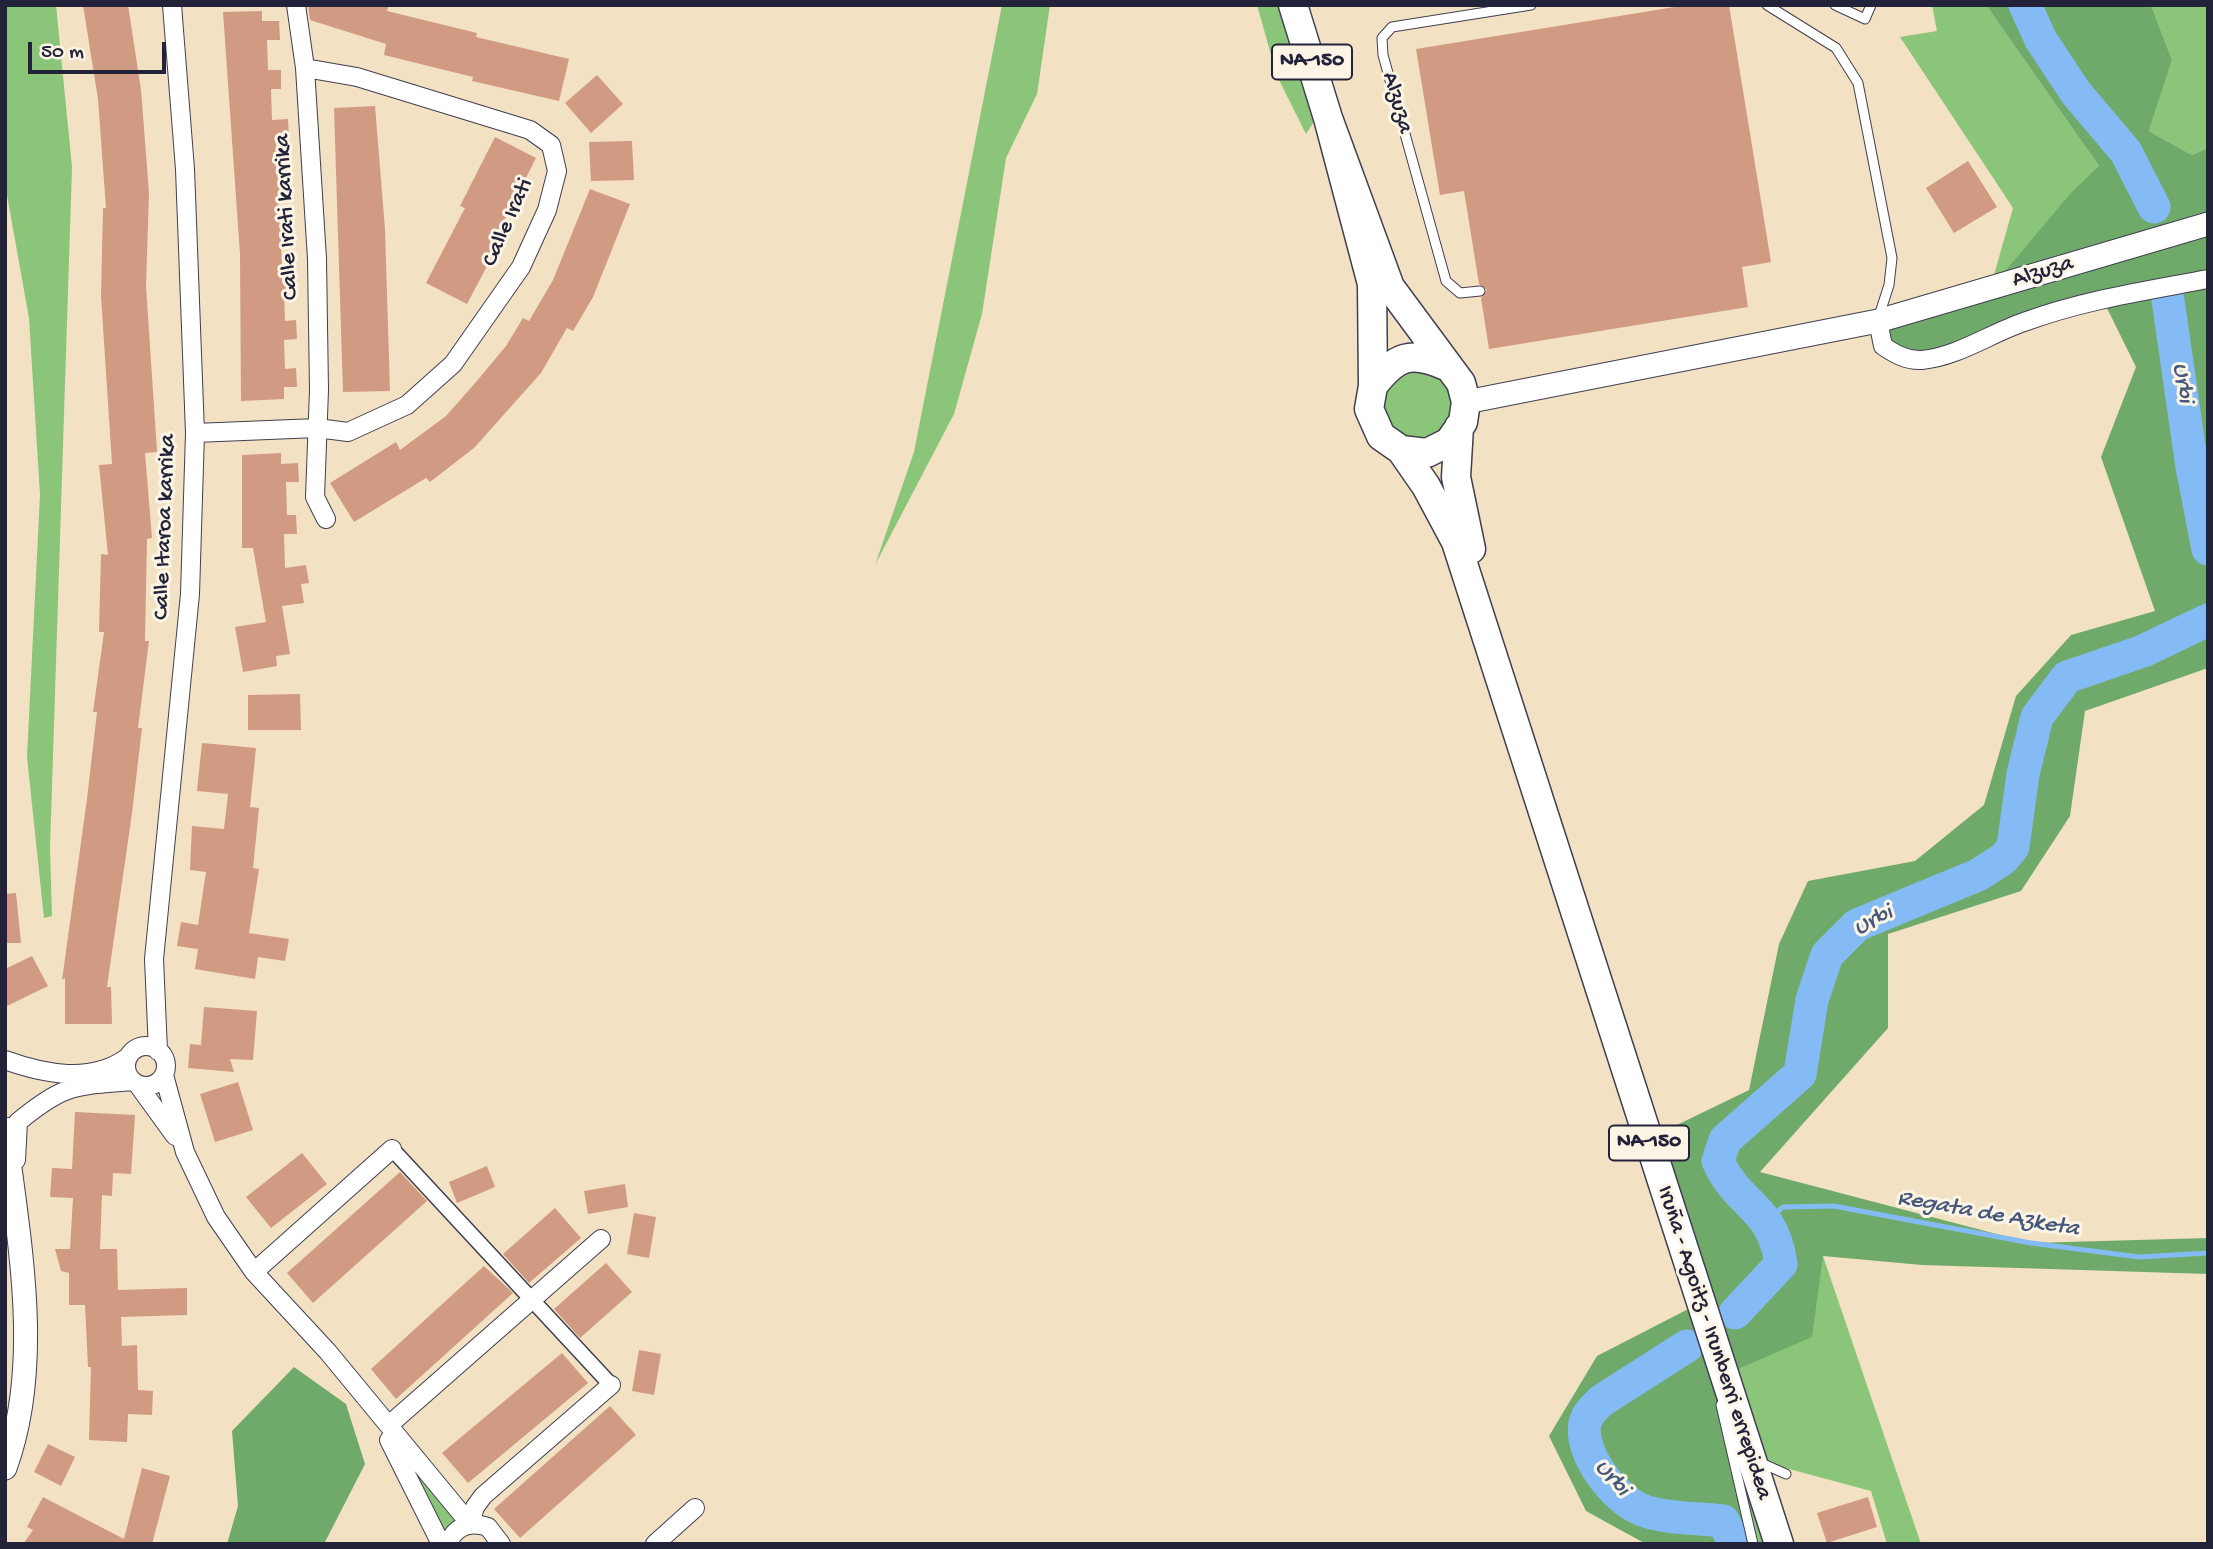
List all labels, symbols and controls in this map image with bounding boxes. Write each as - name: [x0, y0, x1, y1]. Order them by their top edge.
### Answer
- scale bar: [32, 28, 170, 72]
- text: 50 m: [41, 41, 84, 66]
- road number: NA-150: [1272, 44, 1352, 80]
- street label: Alzuza: [1374, 69, 1418, 137]
- street label: Calle Irati karrika: [270, 133, 306, 301]
- street label: Calle Irati: [477, 175, 541, 271]
- street label: Alzuza: [2009, 251, 2077, 295]
- water label: Urbi: [2164, 361, 2198, 405]
- street label: Calle Itaroa karrika: [149, 434, 183, 620]
- water label: Urbi: [1849, 900, 1899, 944]
- road number: NA-150: [1609, 1126, 1689, 1160]
- street label: Iruña - Agoitz - Irunberri errepidea: [1649, 1183, 1777, 1503]
- water label: Regata de Azketa: [1895, 1185, 2081, 1245]
- water label: Urbi: [1587, 1454, 1635, 1504]

